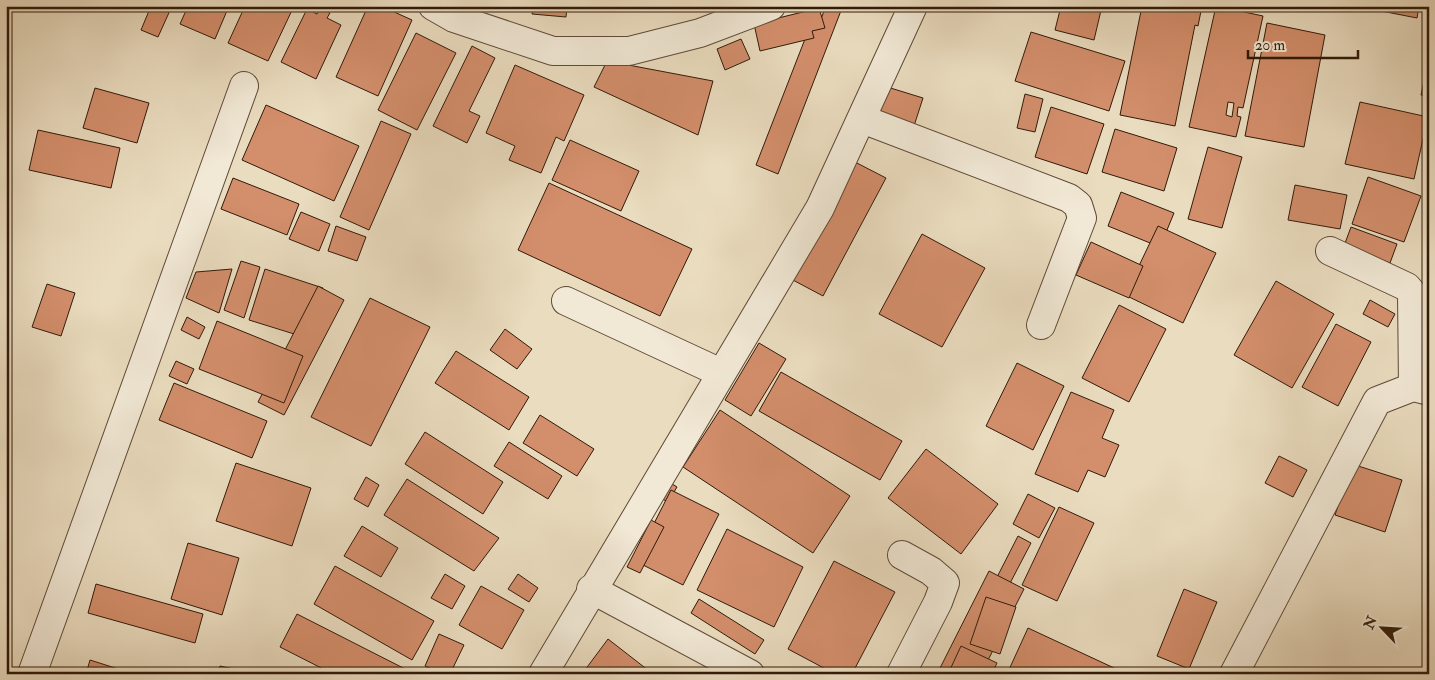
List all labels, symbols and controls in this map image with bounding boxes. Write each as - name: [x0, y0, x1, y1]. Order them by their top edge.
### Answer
- scale bar: [1248, 28, 1358, 60]
- text: 20 m: [1255, 36, 1285, 55]
- north arrow: [1358, 602, 1408, 652]
- text: N: [1360, 613, 1381, 633]

